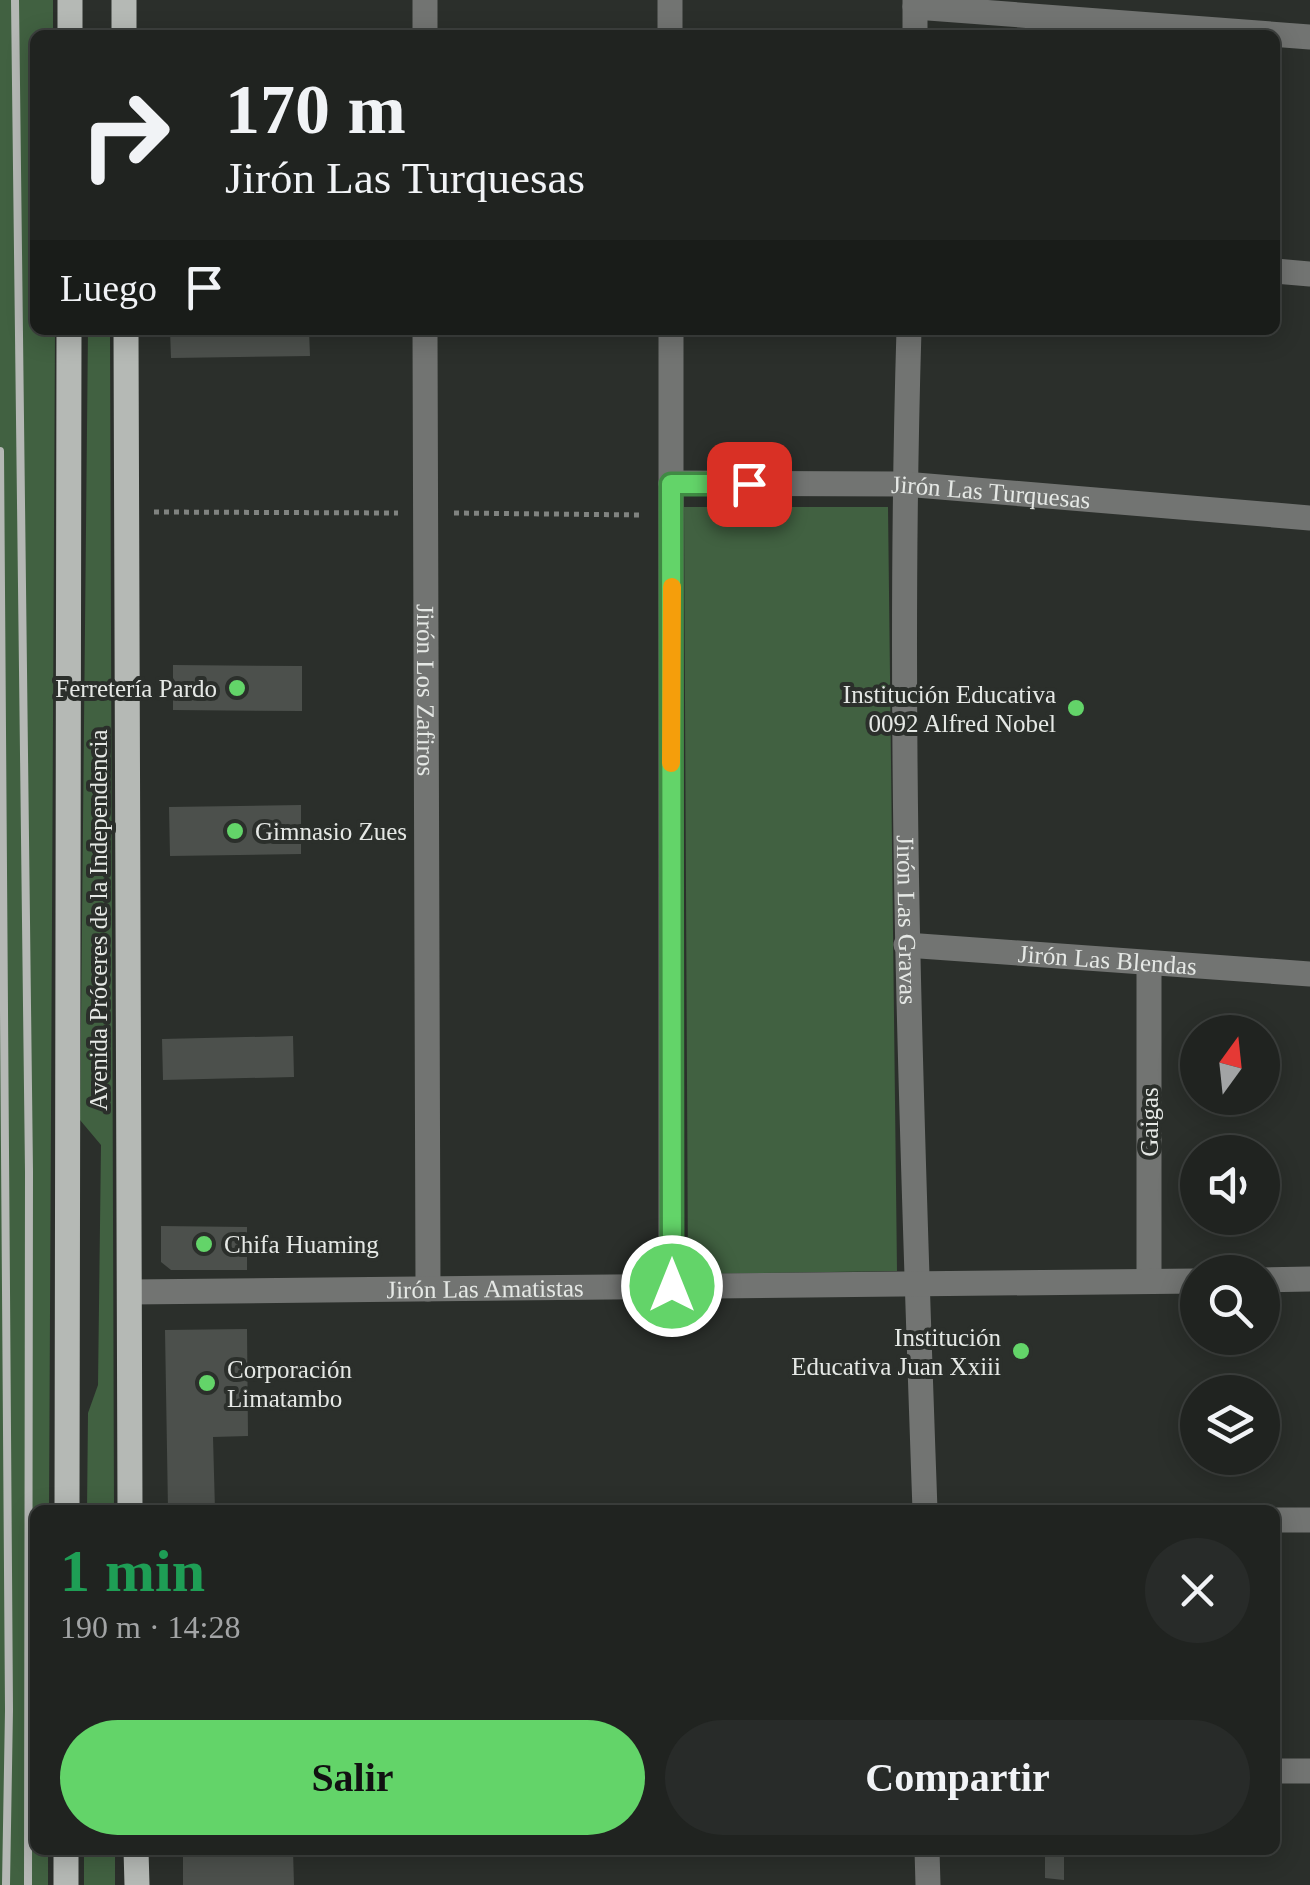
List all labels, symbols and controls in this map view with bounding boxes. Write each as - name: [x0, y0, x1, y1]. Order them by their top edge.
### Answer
- icon: right: [60, 70, 190, 200]
- text: 170 m: [225, 71, 406, 148]
- text: Jirón Las Turquesas: [225, 153, 585, 203]
- icon: arrive: [177, 260, 232, 315]
- text: Luego: [60, 267, 157, 309]
- pin: [707, 442, 792, 527]
- icon: arrive: [722, 457, 777, 512]
- street label: Jirón Las Turquesas: [891, 470, 1092, 513]
- street label: Jirón Los Zafiros: [412, 604, 440, 776]
- place label: Ferretería Pardo: [55, 675, 217, 702]
- marker: Ferretería Pardo: [226, 677, 248, 699]
- place label: Institución Educativa 0092 Alfred Nobel: [843, 681, 1056, 737]
- marker: Institución Educativa 0092 Alfred Nobel: [1065, 697, 1087, 719]
- street label: Avenida Próceres de la Independencia: [85, 729, 112, 1111]
- place label: Gimnasio Zues: [255, 818, 407, 845]
- marker: Gimnasio Zues: [224, 820, 246, 842]
- street label: Jirón Las Gravas: [892, 835, 923, 1005]
- street label: Jirón Las Blendas: [1017, 940, 1198, 979]
- north arrow: [1180, 1015, 1280, 1115]
- map controls: [1180, 1015, 1280, 1475]
- street label: Gaigas: [1136, 1087, 1163, 1157]
- button: sound: [1180, 1135, 1280, 1235]
- place label: Chifa Huaming: [224, 1231, 379, 1258]
- marker: Chifa Huaming: [193, 1233, 215, 1255]
- position arrow: [620, 1234, 724, 1338]
- button: search: [1180, 1255, 1280, 1355]
- street label: Jirón Las Amatistas: [386, 1274, 584, 1303]
- place label: Institución Educativa Juan Xxiii: [791, 1324, 1001, 1380]
- marker: Institución Educativa Juan Xxiii: [1010, 1340, 1032, 1362]
- place label: Corporación Limatambo: [227, 1356, 352, 1412]
- marker: Corporación Limatambo: [196, 1372, 218, 1394]
- button: layers: [1180, 1375, 1280, 1475]
- text: 1 min: [60, 1538, 205, 1604]
- button: close: [1145, 1538, 1250, 1643]
- text: 190 m · 14:28: [60, 1609, 240, 1645]
- button: Salir: [60, 1720, 645, 1835]
- button: Compartir: [665, 1720, 1250, 1835]

